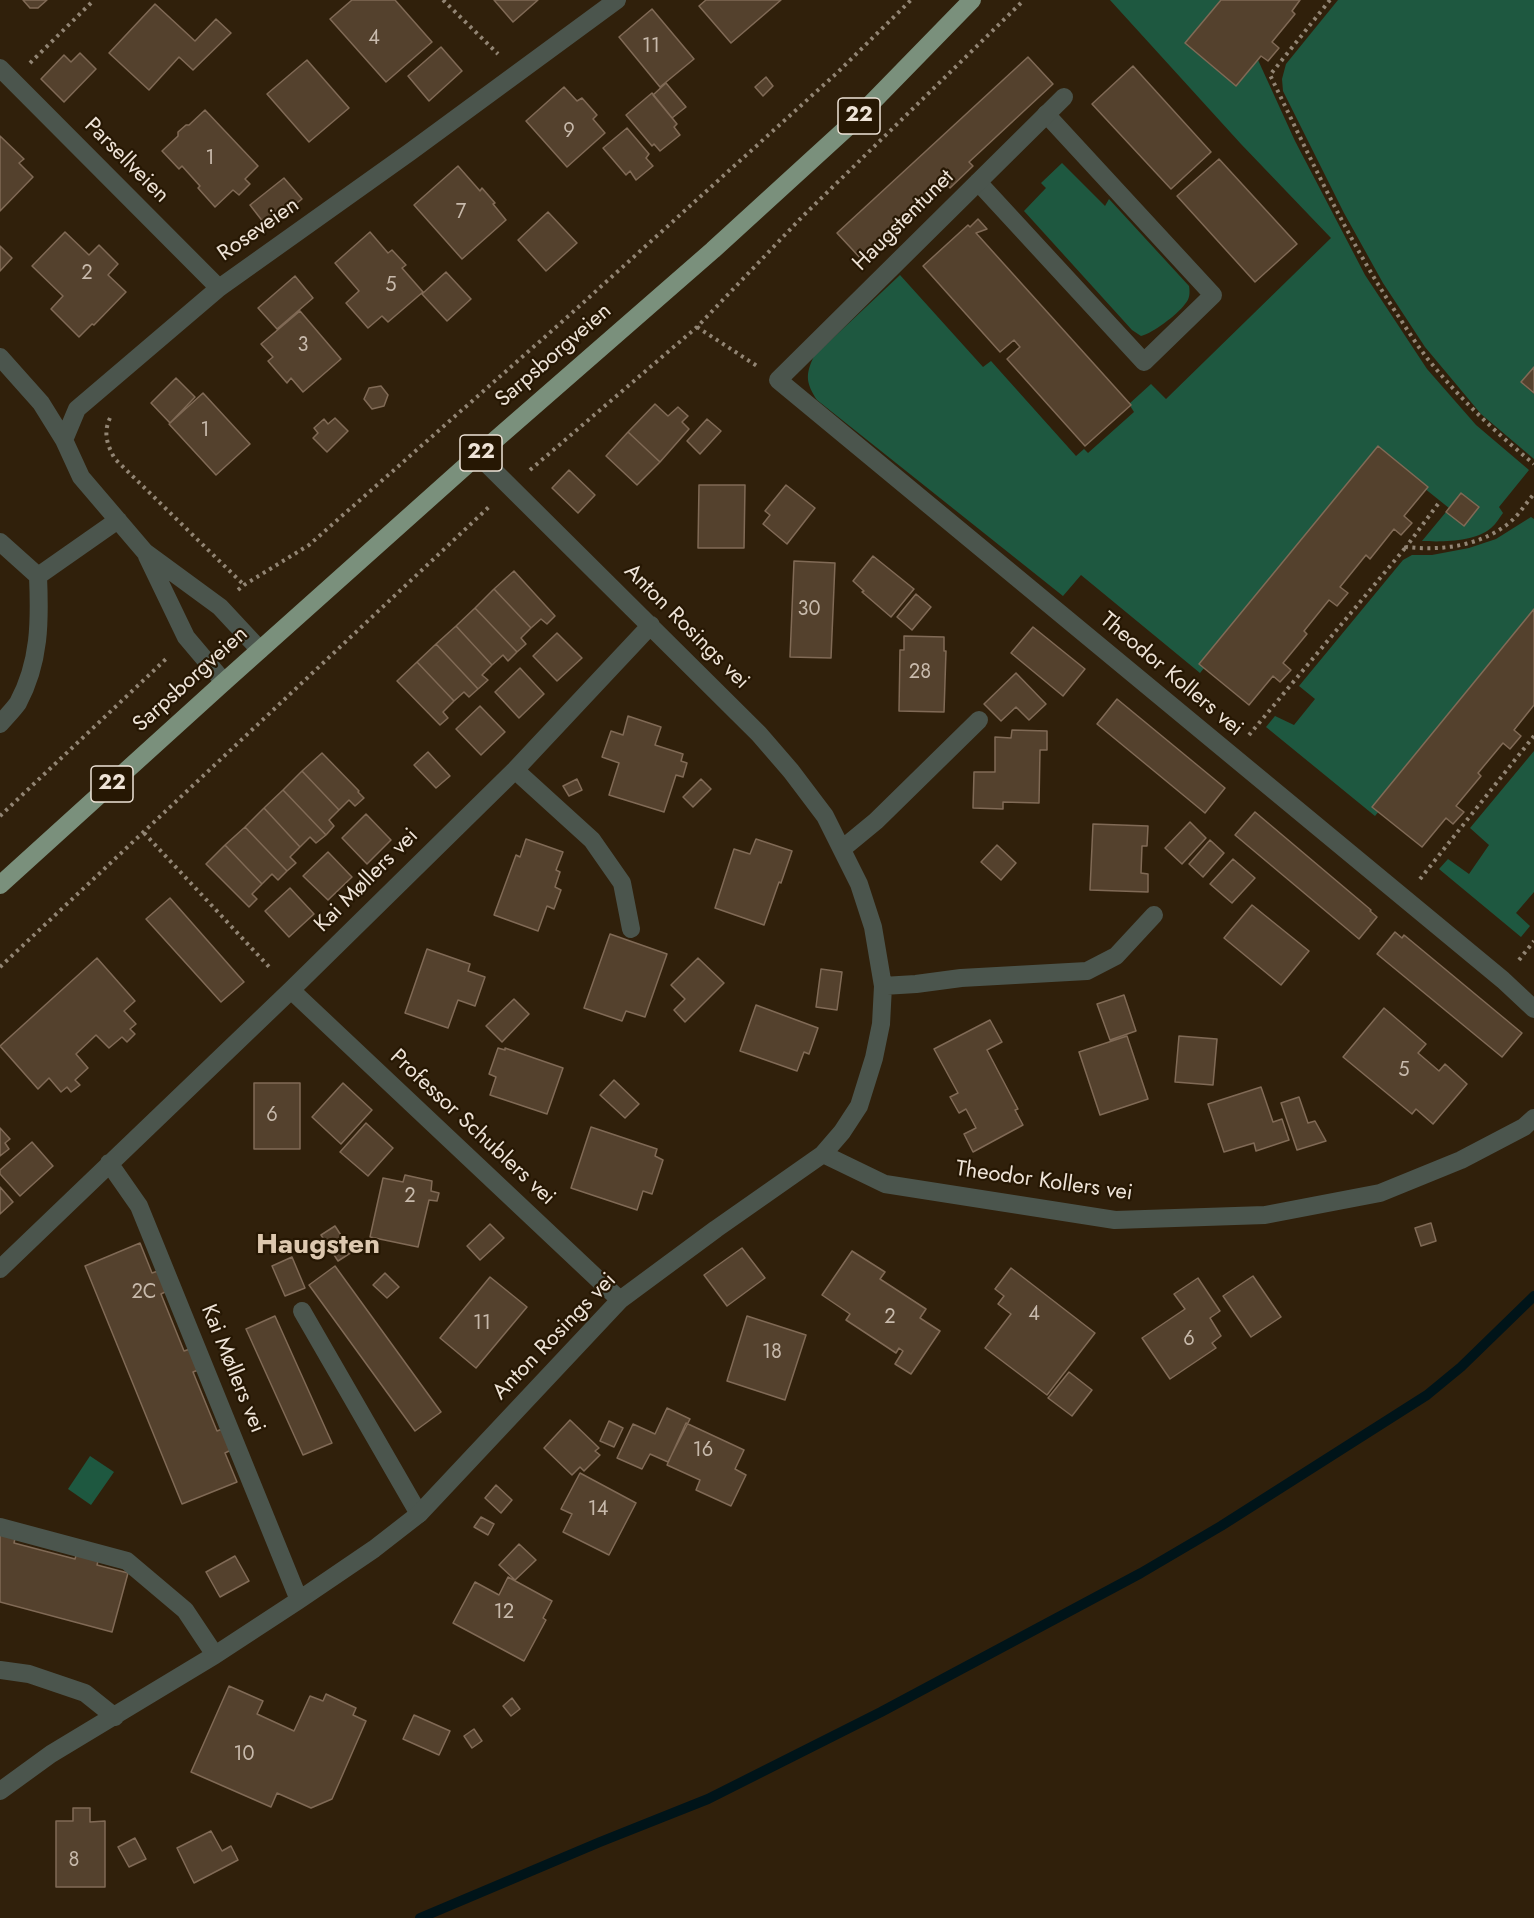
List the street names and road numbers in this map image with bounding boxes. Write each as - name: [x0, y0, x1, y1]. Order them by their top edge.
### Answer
- road number: 22: [838, 98, 880, 134]
- street label: Parsellveien: [78, 113, 174, 209]
- street label: Haugstentunet: [848, 165, 960, 277]
- street label: Roseveien: [213, 192, 305, 268]
- street label: Sarpsborgveien: [491, 298, 617, 414]
- road number: 22: [460, 435, 502, 471]
- street label: Anton Rosings vei: [618, 559, 754, 695]
- street label: Theodor Kollers vei: [1094, 608, 1248, 742]
- street label: Sarpsborgveien: [128, 622, 254, 738]
- road number: 22: [91, 766, 133, 802]
- street label: Kai Møllers vei: [310, 824, 424, 938]
- street label: Professor Schublers vei: [384, 1045, 560, 1211]
- street label: Theodor Kollers vei: [954, 1157, 1134, 1207]
- street label: Anton Rosings vei: [488, 1268, 622, 1406]
- street label: Kai Møllers vei: [194, 1301, 270, 1437]

